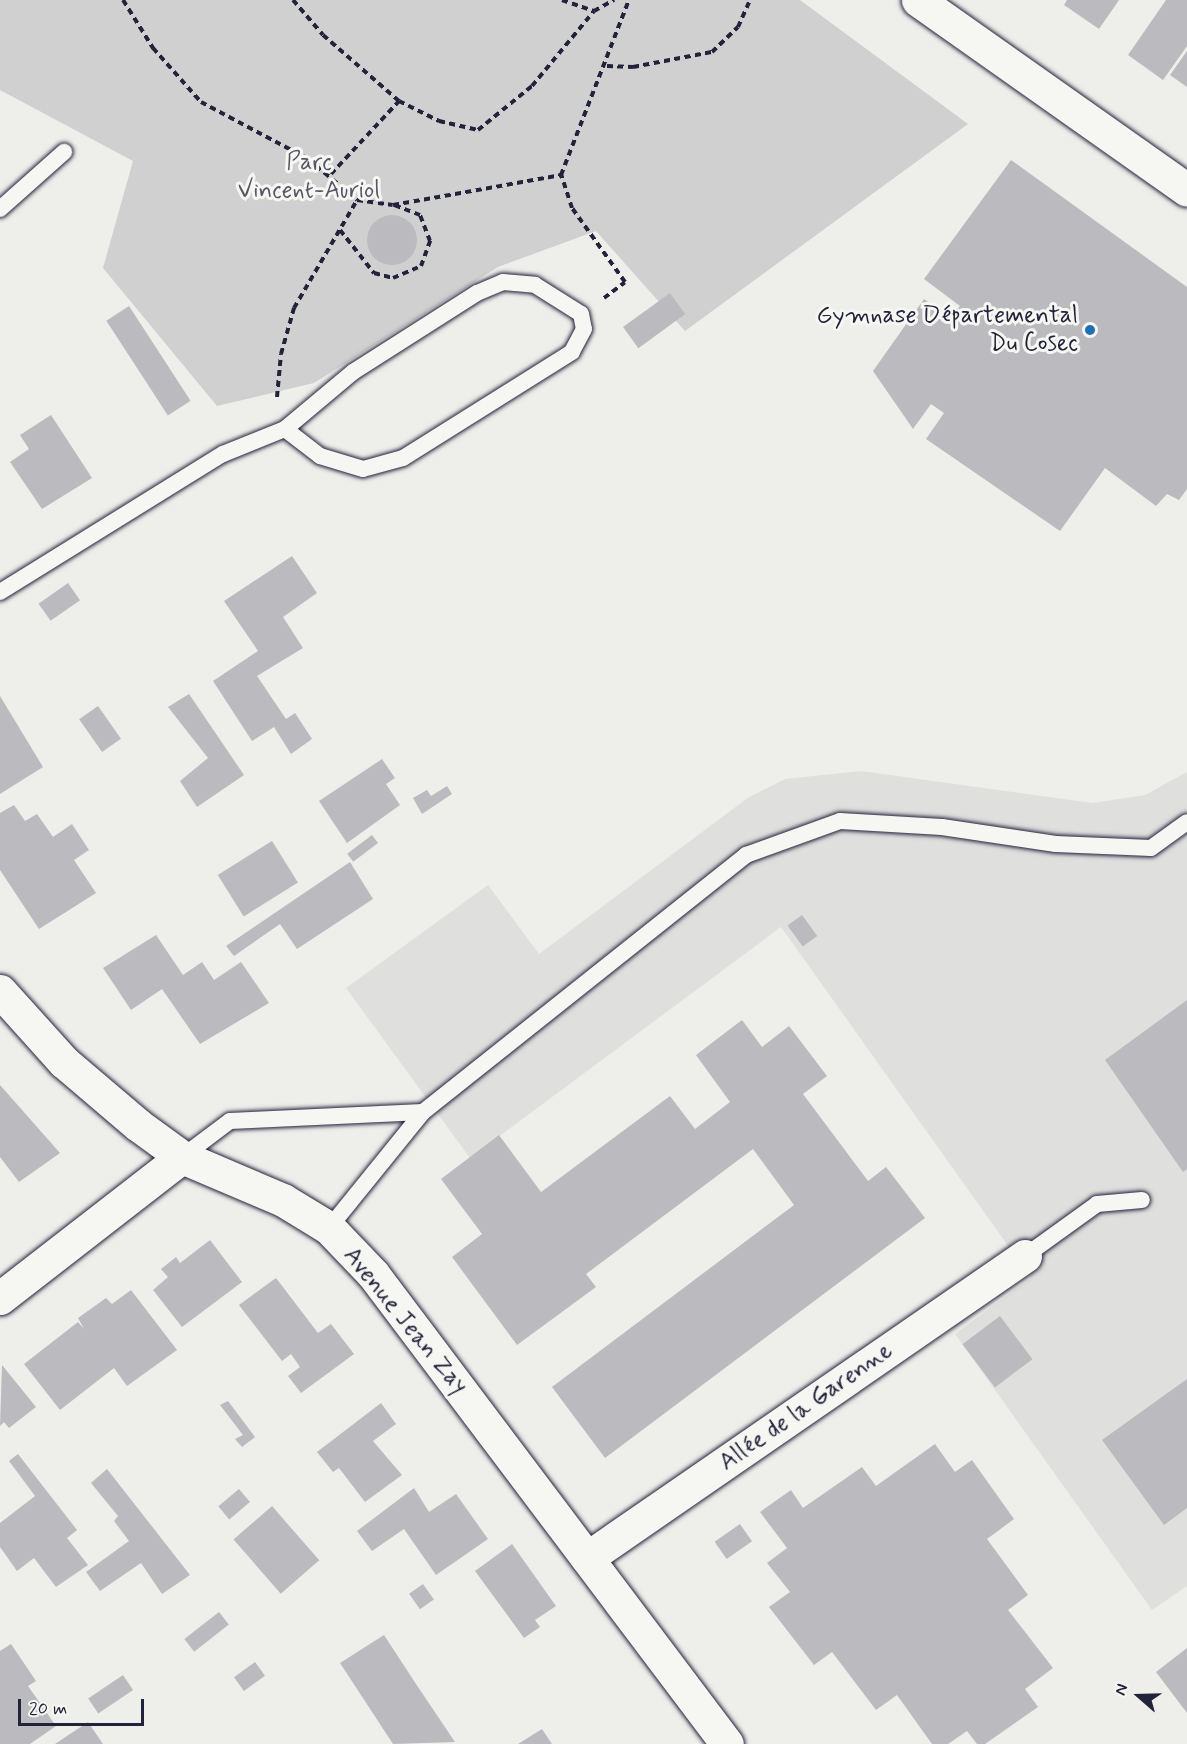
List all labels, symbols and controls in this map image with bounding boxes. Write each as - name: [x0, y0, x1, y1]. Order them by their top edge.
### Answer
- park label: Parc Vincent-Auriol: [238, 149, 380, 205]
- place label: Gymnase Départemental Du Cosec: [817, 302, 1078, 358]
- marker: Gymnase Départemental Du Cosec: [1083, 323, 1097, 337]
- street label: Avenue Jean Zay: [337, 1241, 473, 1401]
- street label: Allée de la Garenne: [716, 1338, 896, 1476]
- north arrow: [1109, 1666, 1169, 1726]
- text: N: [1110, 1681, 1133, 1698]
- scale bar: [21, 1687, 147, 1725]
- text: 20 m: [29, 1697, 67, 1721]

